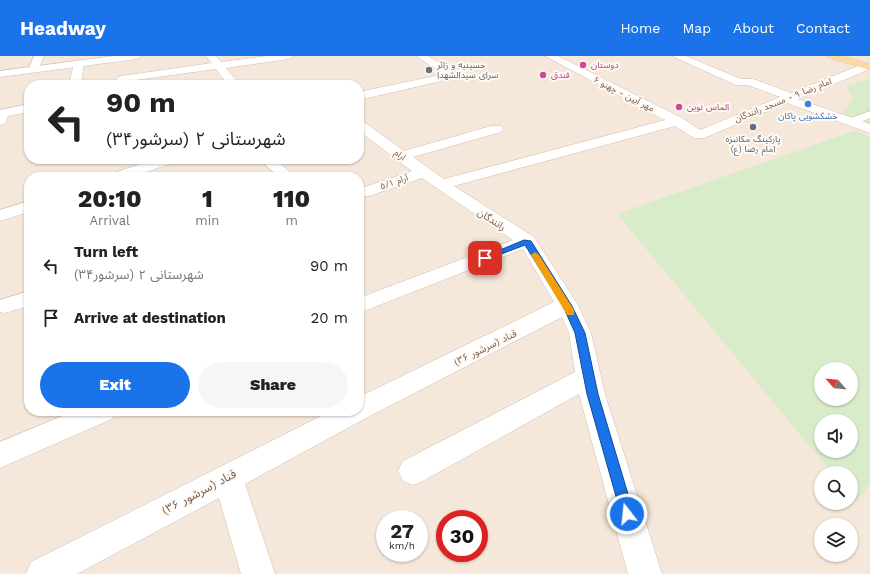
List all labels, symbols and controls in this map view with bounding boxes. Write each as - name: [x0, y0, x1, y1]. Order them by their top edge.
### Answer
- text: Headway: [20, 17, 106, 40]
- text: Home: [620, 20, 660, 36]
- text: Map: [682, 20, 711, 36]
- text: About: [733, 20, 774, 36]
- text: Contact: [796, 20, 850, 36]
- place label: حسینیه و زائر سرای سیدالشهدا: [436, 60, 498, 81]
- marker: دوستان: [578, 60, 588, 70]
- place label: دوستان: [591, 60, 619, 70]
- marker: حسینیه و زائر سرای سیدالشهدا: [424, 65, 434, 75]
- marker: فندق: [538, 70, 548, 80]
- place label: فندق: [551, 70, 570, 80]
- street label: مهر آیین - چهنو ۶: [591, 74, 656, 115]
- street label: امام رضا ۹ - مسجد رانندگان: [733, 76, 834, 126]
- text: 90 m: [106, 86, 176, 119]
- icon: left: [40, 96, 92, 148]
- marker: خشکشویی پاکان: [803, 99, 813, 109]
- marker: الماس نوين: [674, 102, 684, 112]
- place label: الماس نوين: [687, 102, 729, 113]
- place label: خشکشویی پاکان: [778, 111, 838, 122]
- marker: پارکینگ مکانیزه امام رضا (ع): [748, 122, 758, 132]
- text: شهرستانی ۲ (سرشور۳۴): [106, 128, 286, 149]
- place label: پارکینگ مکانیزه امام رضا (ع): [726, 134, 781, 156]
- street label: ارام: [391, 148, 408, 164]
- street label: آرام ۵/۱: [379, 172, 410, 193]
- text: 20:10: [78, 185, 142, 213]
- text: 1: [202, 185, 213, 213]
- text: 110: [273, 185, 310, 213]
- street label: رانندگان: [475, 206, 508, 234]
- text: Arrival: [89, 213, 130, 228]
- text: min: [195, 213, 219, 228]
- text: m: [285, 213, 298, 228]
- pin: [468, 241, 502, 275]
- text: Turn left: [74, 243, 138, 261]
- icon: arrive: [474, 247, 496, 269]
- icon: left: [40, 255, 62, 277]
- text: 90 m: [310, 257, 348, 275]
- text: شهرستانی ۲ (سرشور۳۴): [74, 267, 204, 282]
- icon: arrive: [40, 307, 62, 329]
- text: Arrive at destination: [74, 309, 226, 327]
- text: 20 m: [311, 309, 348, 327]
- street label: قناد (سرشور ۳۶): [452, 327, 519, 368]
- button: Exit: [40, 362, 190, 408]
- button: Share: [198, 362, 348, 408]
- north arrow: [814, 362, 858, 406]
- map controls: [814, 362, 858, 562]
- button: sound: [814, 414, 858, 458]
- button: search: [814, 466, 858, 510]
- street label: قناد (سرشور ۳۶): [159, 467, 239, 517]
- position arrow: [606, 493, 648, 535]
- speed limit sign: 30: [436, 510, 488, 562]
- button: layers: [814, 518, 858, 562]
- text: 27: [390, 519, 414, 543]
- text: km/h: [389, 540, 415, 551]

